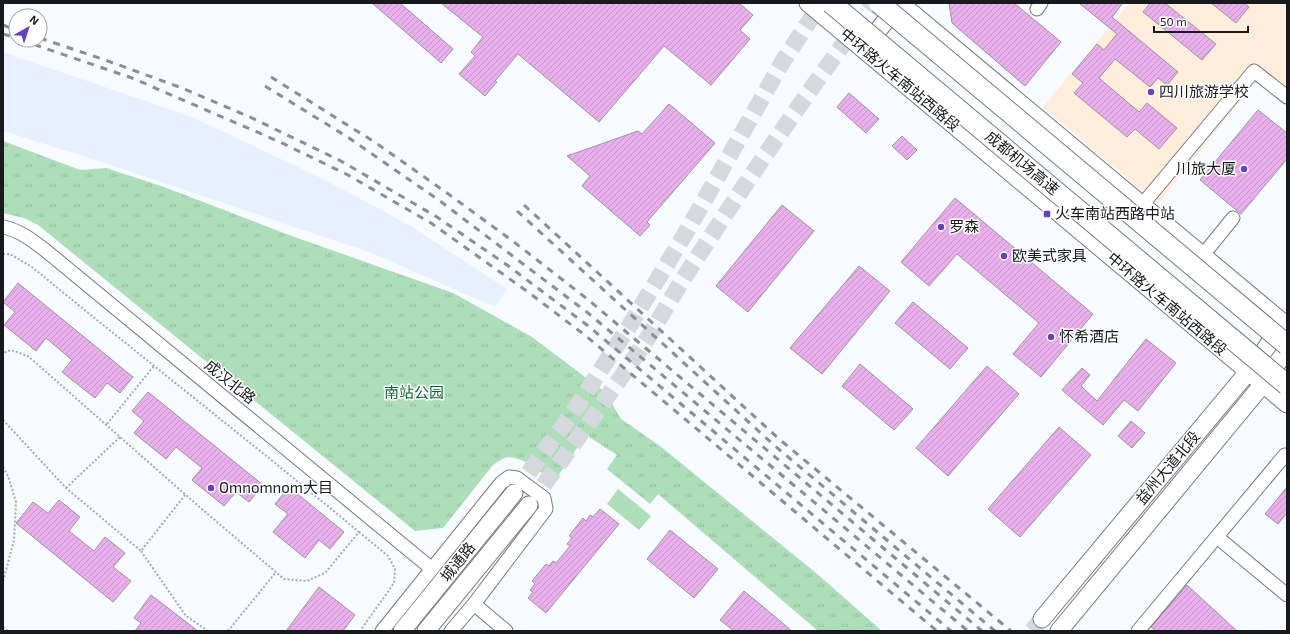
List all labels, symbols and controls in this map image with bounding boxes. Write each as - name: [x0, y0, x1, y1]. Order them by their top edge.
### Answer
- north arrow: [8, 8, 48, 48]
- scale bar: [1154, 8, 1248, 34]
- text: N: [27, 12, 42, 27]
- text: 50 m: [1160, 14, 1187, 28]
- street label: 中环路火车南站西路段: [837, 24, 964, 134]
- place label: 四川旅游学校: [1159, 82, 1249, 100]
- marker: 四川旅游学校: [1146, 87, 1156, 97]
- street label: 成都机场高速: [982, 126, 1063, 198]
- place label: 川旅大厦: [1176, 159, 1236, 177]
- marker: 川旅大厦: [1239, 164, 1249, 174]
- place label: 火车南站西路中站: [1055, 204, 1175, 222]
- marker: 火车南站西路中站: [1042, 209, 1052, 219]
- place label: 罗森: [949, 217, 979, 235]
- marker: 罗森: [936, 222, 946, 232]
- place label: 欧美式家具: [1012, 246, 1087, 264]
- street label: 中环路火车南站西路段: [1104, 248, 1231, 358]
- marker: 欧美式家具: [999, 251, 1009, 261]
- place label: 怀希酒店: [1059, 327, 1119, 345]
- marker: 怀希酒店: [1046, 332, 1056, 342]
- street label: 成汉北路: [202, 355, 260, 407]
- park label: 南站公园: [384, 383, 444, 401]
- street label: 益州大道北段: [1131, 427, 1203, 508]
- place label: Omnomnom大目: [219, 478, 333, 496]
- marker: Omnomnom大目: [206, 483, 216, 493]
- street label: 城通路: [436, 538, 478, 585]

